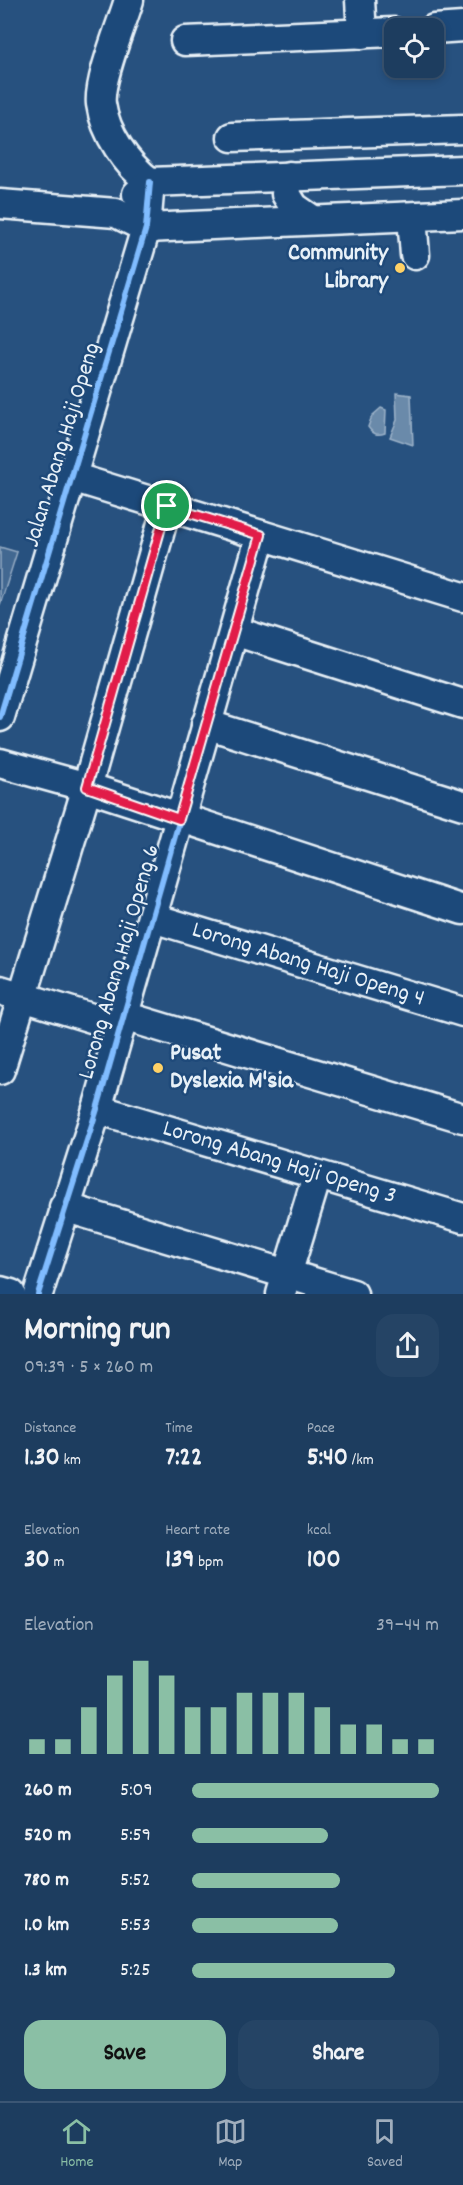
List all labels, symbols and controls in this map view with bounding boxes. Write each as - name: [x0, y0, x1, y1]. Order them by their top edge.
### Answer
- map controls: [384, 18, 444, 78]
- button: locate: [384, 18, 444, 78]
- place label: Community Library: [288, 237, 389, 299]
- marker: Community Library: [393, 261, 407, 275]
- street label: Jalan Abang Haji Openg: [16, 339, 110, 551]
- pin: [141, 480, 192, 531]
- icon: arrive: [150, 489, 183, 522]
- street label: Lorong Abang Haji Openg 6: [70, 841, 170, 1083]
- street label: Lorong Abang Haji Openg 4: [188, 914, 428, 1016]
- place label: Pusat Dyslexia M'sia: [170, 1037, 294, 1099]
- marker: Pusat Dyslexia M'sia: [151, 1061, 165, 1075]
- street label: Lorong Abang Haji Openg 3: [158, 1112, 400, 1214]
- text: Morning run: [24, 1308, 171, 1355]
- button: share: [376, 1314, 439, 1377]
- text: 09:39 · 5 × 260 m: [24, 1354, 153, 1382]
- text: Distance: [24, 1417, 76, 1440]
- text: Time: [165, 1417, 193, 1440]
- text: Pace: [307, 1417, 335, 1440]
- text: 1.30: [24, 1440, 60, 1477]
- text: 7:22: [165, 1440, 202, 1477]
- text: 5:40: [307, 1440, 348, 1477]
- text: km: [60, 1449, 81, 1472]
- text: /km: [348, 1449, 374, 1472]
- text: Elevation: [24, 1519, 80, 1542]
- text: Heart rate: [165, 1519, 230, 1542]
- text: kcal: [307, 1519, 331, 1542]
- text: 30: [24, 1542, 50, 1579]
- text: 139: [165, 1542, 194, 1579]
- text: 100: [307, 1542, 341, 1579]
- text: m: [50, 1551, 64, 1574]
- text: bpm: [194, 1551, 223, 1574]
- text: Elevation: [24, 1612, 94, 1640]
- text: 39–44 m: [376, 1612, 439, 1640]
- text: 260 m: [24, 1777, 72, 1805]
- text: 5:09: [120, 1777, 153, 1805]
- text: 520 m: [24, 1822, 71, 1850]
- text: 5:59: [120, 1822, 151, 1850]
- text: 780 m: [24, 1867, 69, 1895]
- text: 5:52: [120, 1867, 151, 1895]
- text: 1.0 km: [24, 1912, 69, 1940]
- text: 5:53: [120, 1912, 151, 1940]
- text: 1.3 km: [24, 1957, 67, 1985]
- text: 5:25: [120, 1957, 151, 1985]
- button: Save: [24, 2020, 226, 2089]
- button: Share: [238, 2020, 439, 2089]
- tab: Home: [60, 2115, 94, 2174]
- tab: Map: [214, 2115, 247, 2174]
- tab: Saved: [367, 2115, 403, 2174]

